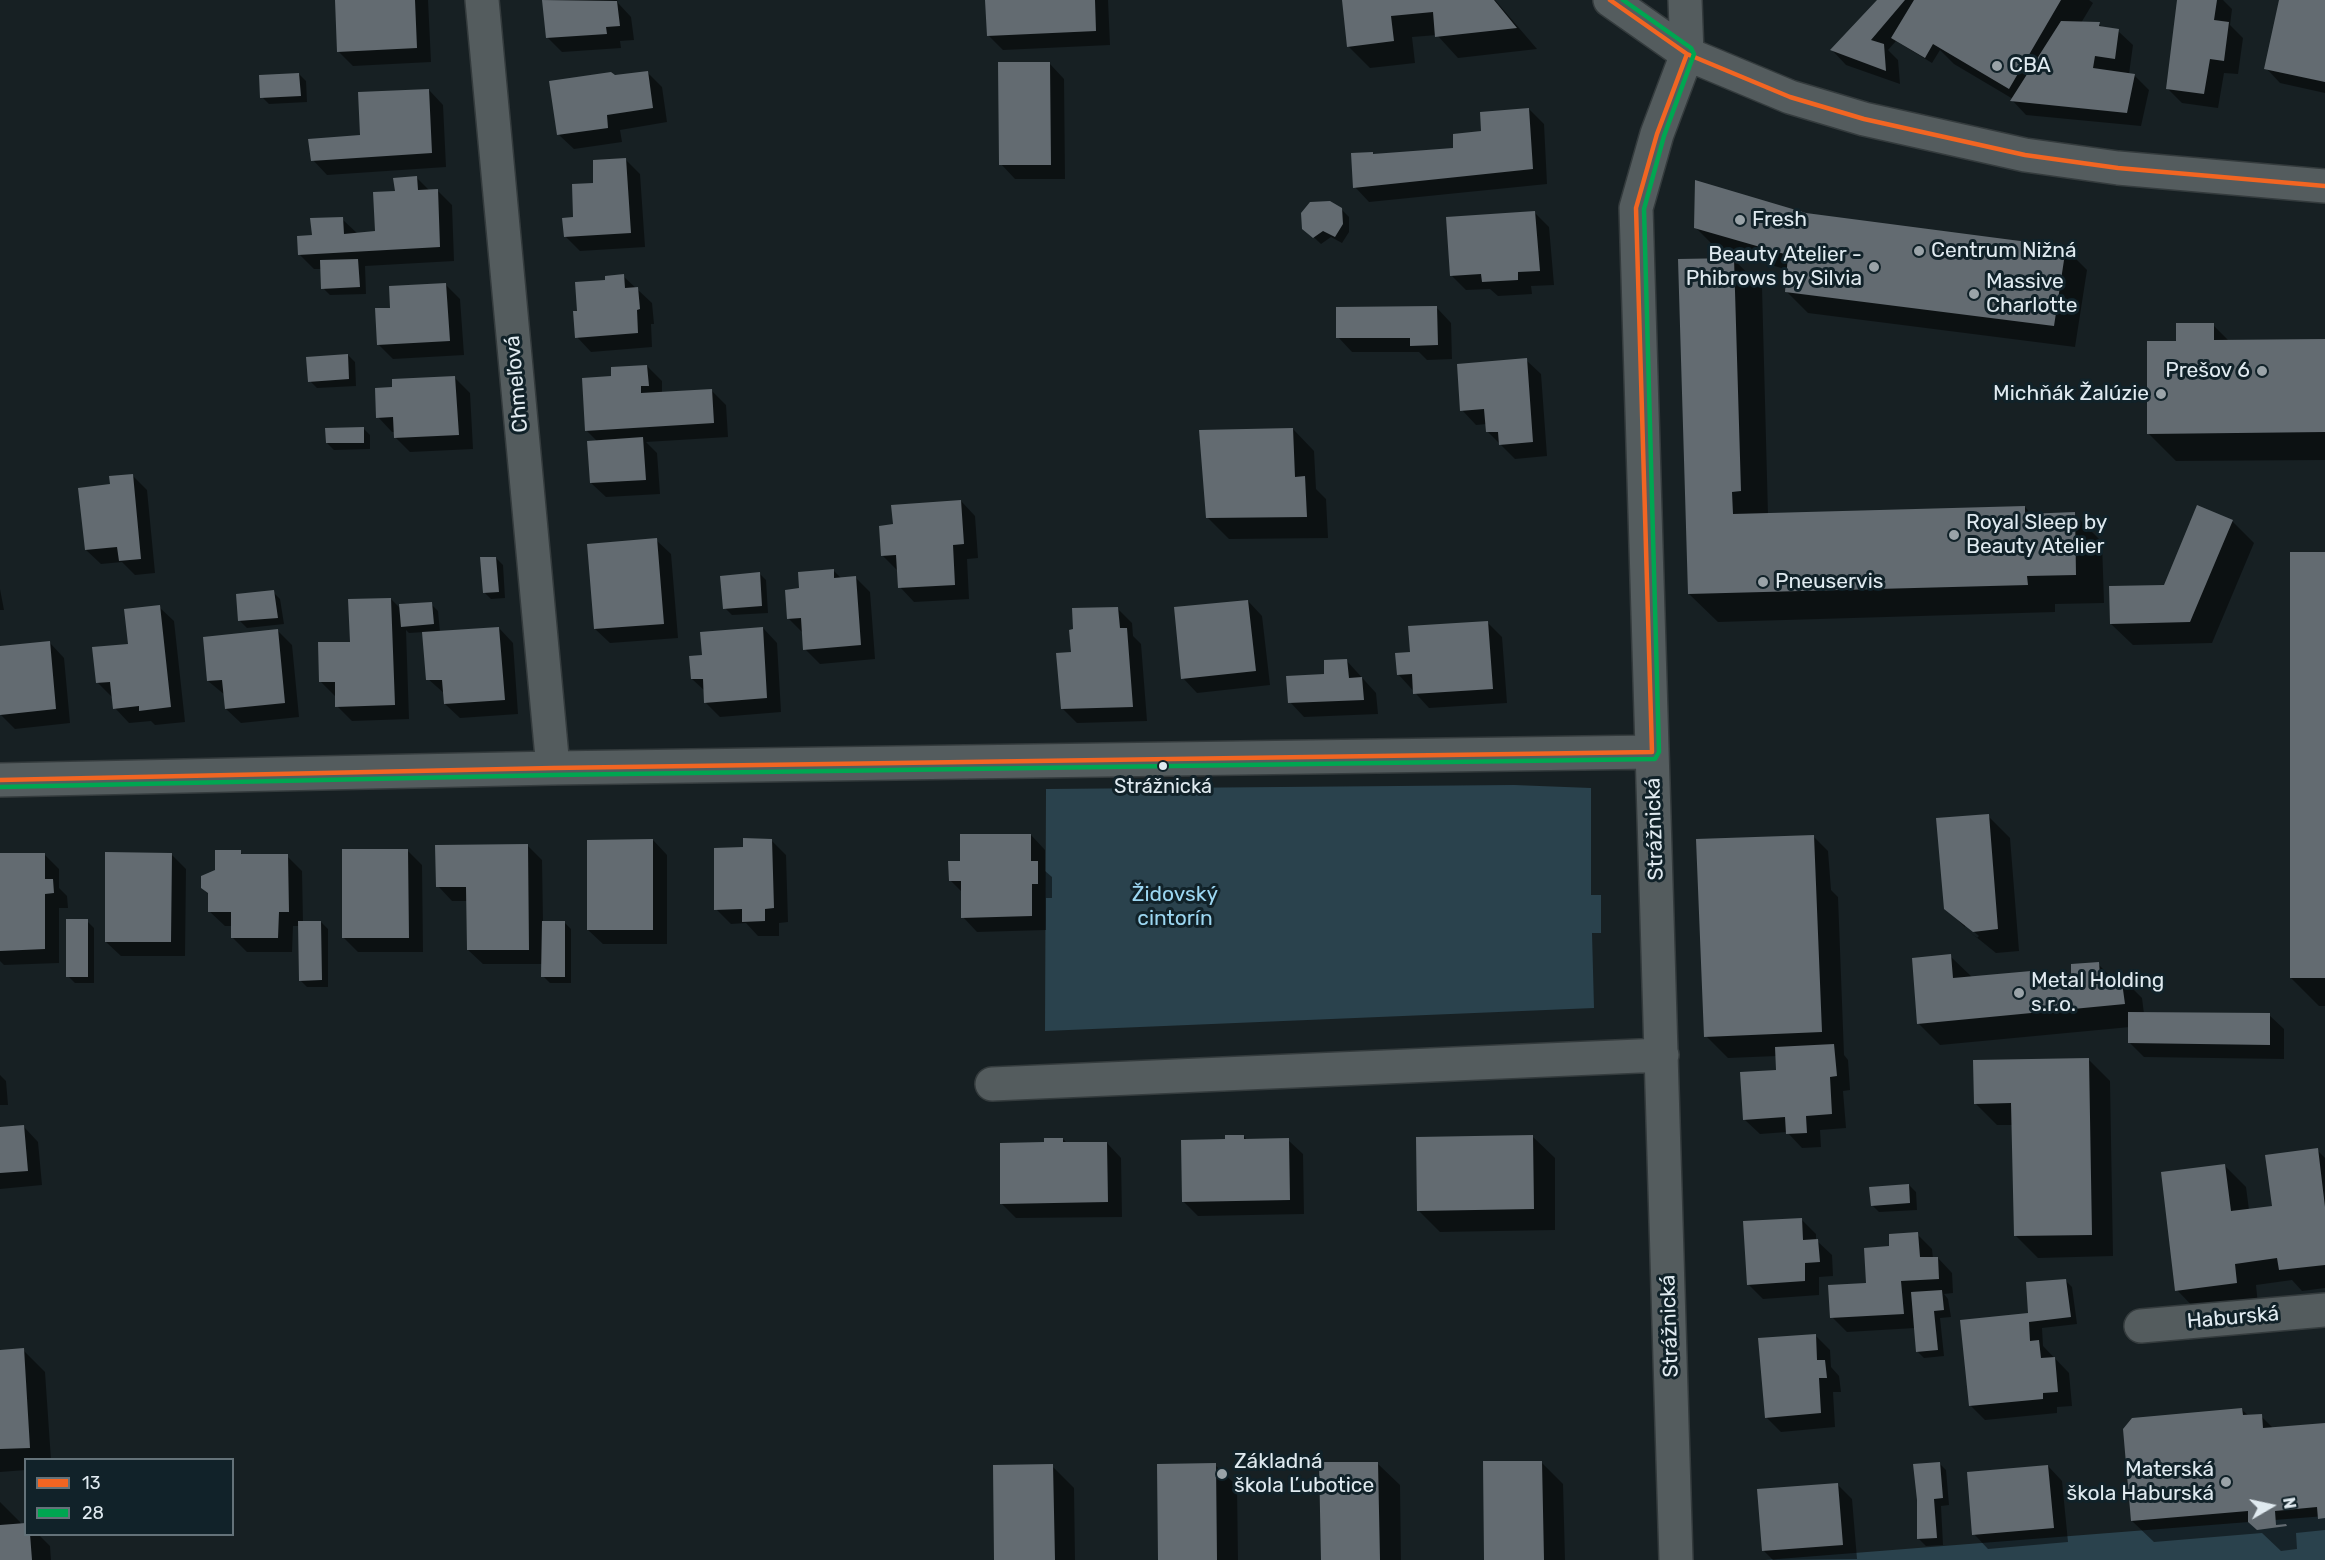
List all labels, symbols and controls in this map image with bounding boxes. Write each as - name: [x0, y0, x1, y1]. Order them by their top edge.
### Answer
- place label: CBA: [2009, 53, 2051, 79]
- marker: CBA: [1990, 59, 2004, 73]
- place label: Fresh: [1752, 207, 1807, 233]
- marker: Fresh: [1733, 213, 1747, 227]
- place label: Centrum Nižná: [1931, 238, 2077, 264]
- place label: Beauty Atelier - Phibrows by Silvia: [1686, 242, 1862, 292]
- marker: Centrum Nižná: [1912, 244, 1926, 258]
- marker: Beauty Atelier - Phibrows by Silvia: [1867, 260, 1881, 274]
- place label: Massive Charlotte: [1986, 269, 2078, 319]
- marker: Massive Charlotte: [1967, 287, 1981, 301]
- street label: Chmeľová: [500, 334, 534, 434]
- place label: Prešov 6: [2165, 358, 2250, 384]
- marker: Prešov 6: [2255, 364, 2269, 378]
- place label: Michňák Žalúzie: [1993, 381, 2149, 407]
- marker: Michňák Žalúzie: [2154, 387, 2168, 401]
- place label: Royal Sleep by Beauty Atelier: [1966, 510, 2107, 560]
- marker: Royal Sleep by Beauty Atelier: [1947, 528, 1961, 542]
- place label: Pneuservis: [1775, 569, 1883, 595]
- marker: Pneuservis: [1756, 575, 1770, 589]
- marker: Strážnická: [1157, 760, 1169, 772]
- place label: Strážnická: [1114, 775, 1212, 799]
- street label: Strážnická: [1641, 777, 1669, 881]
- park label: Židovský cintorín: [1132, 882, 1218, 932]
- place label: Metal Holding s.r.o.: [2031, 968, 2164, 1018]
- marker: Metal Holding s.r.o.: [2012, 986, 2026, 1000]
- street label: Strážnická: [1656, 1274, 1684, 1378]
- street label: Haburská: [2186, 1301, 2280, 1335]
- place label: Základná škola Ľubotice: [1234, 1449, 1374, 1499]
- place label: Materská škola Haburská: [2066, 1457, 2214, 1507]
- legend: [24, 1458, 234, 1536]
- marker: Základná škola Ľubotice: [1215, 1467, 1229, 1481]
- text: 13: [82, 1472, 101, 1494]
- marker: Materská škola Haburská: [2219, 1475, 2233, 1489]
- north arrow: [2241, 1476, 2301, 1536]
- text: N: [2279, 1496, 2300, 1510]
- text: 28: [82, 1502, 104, 1524]

